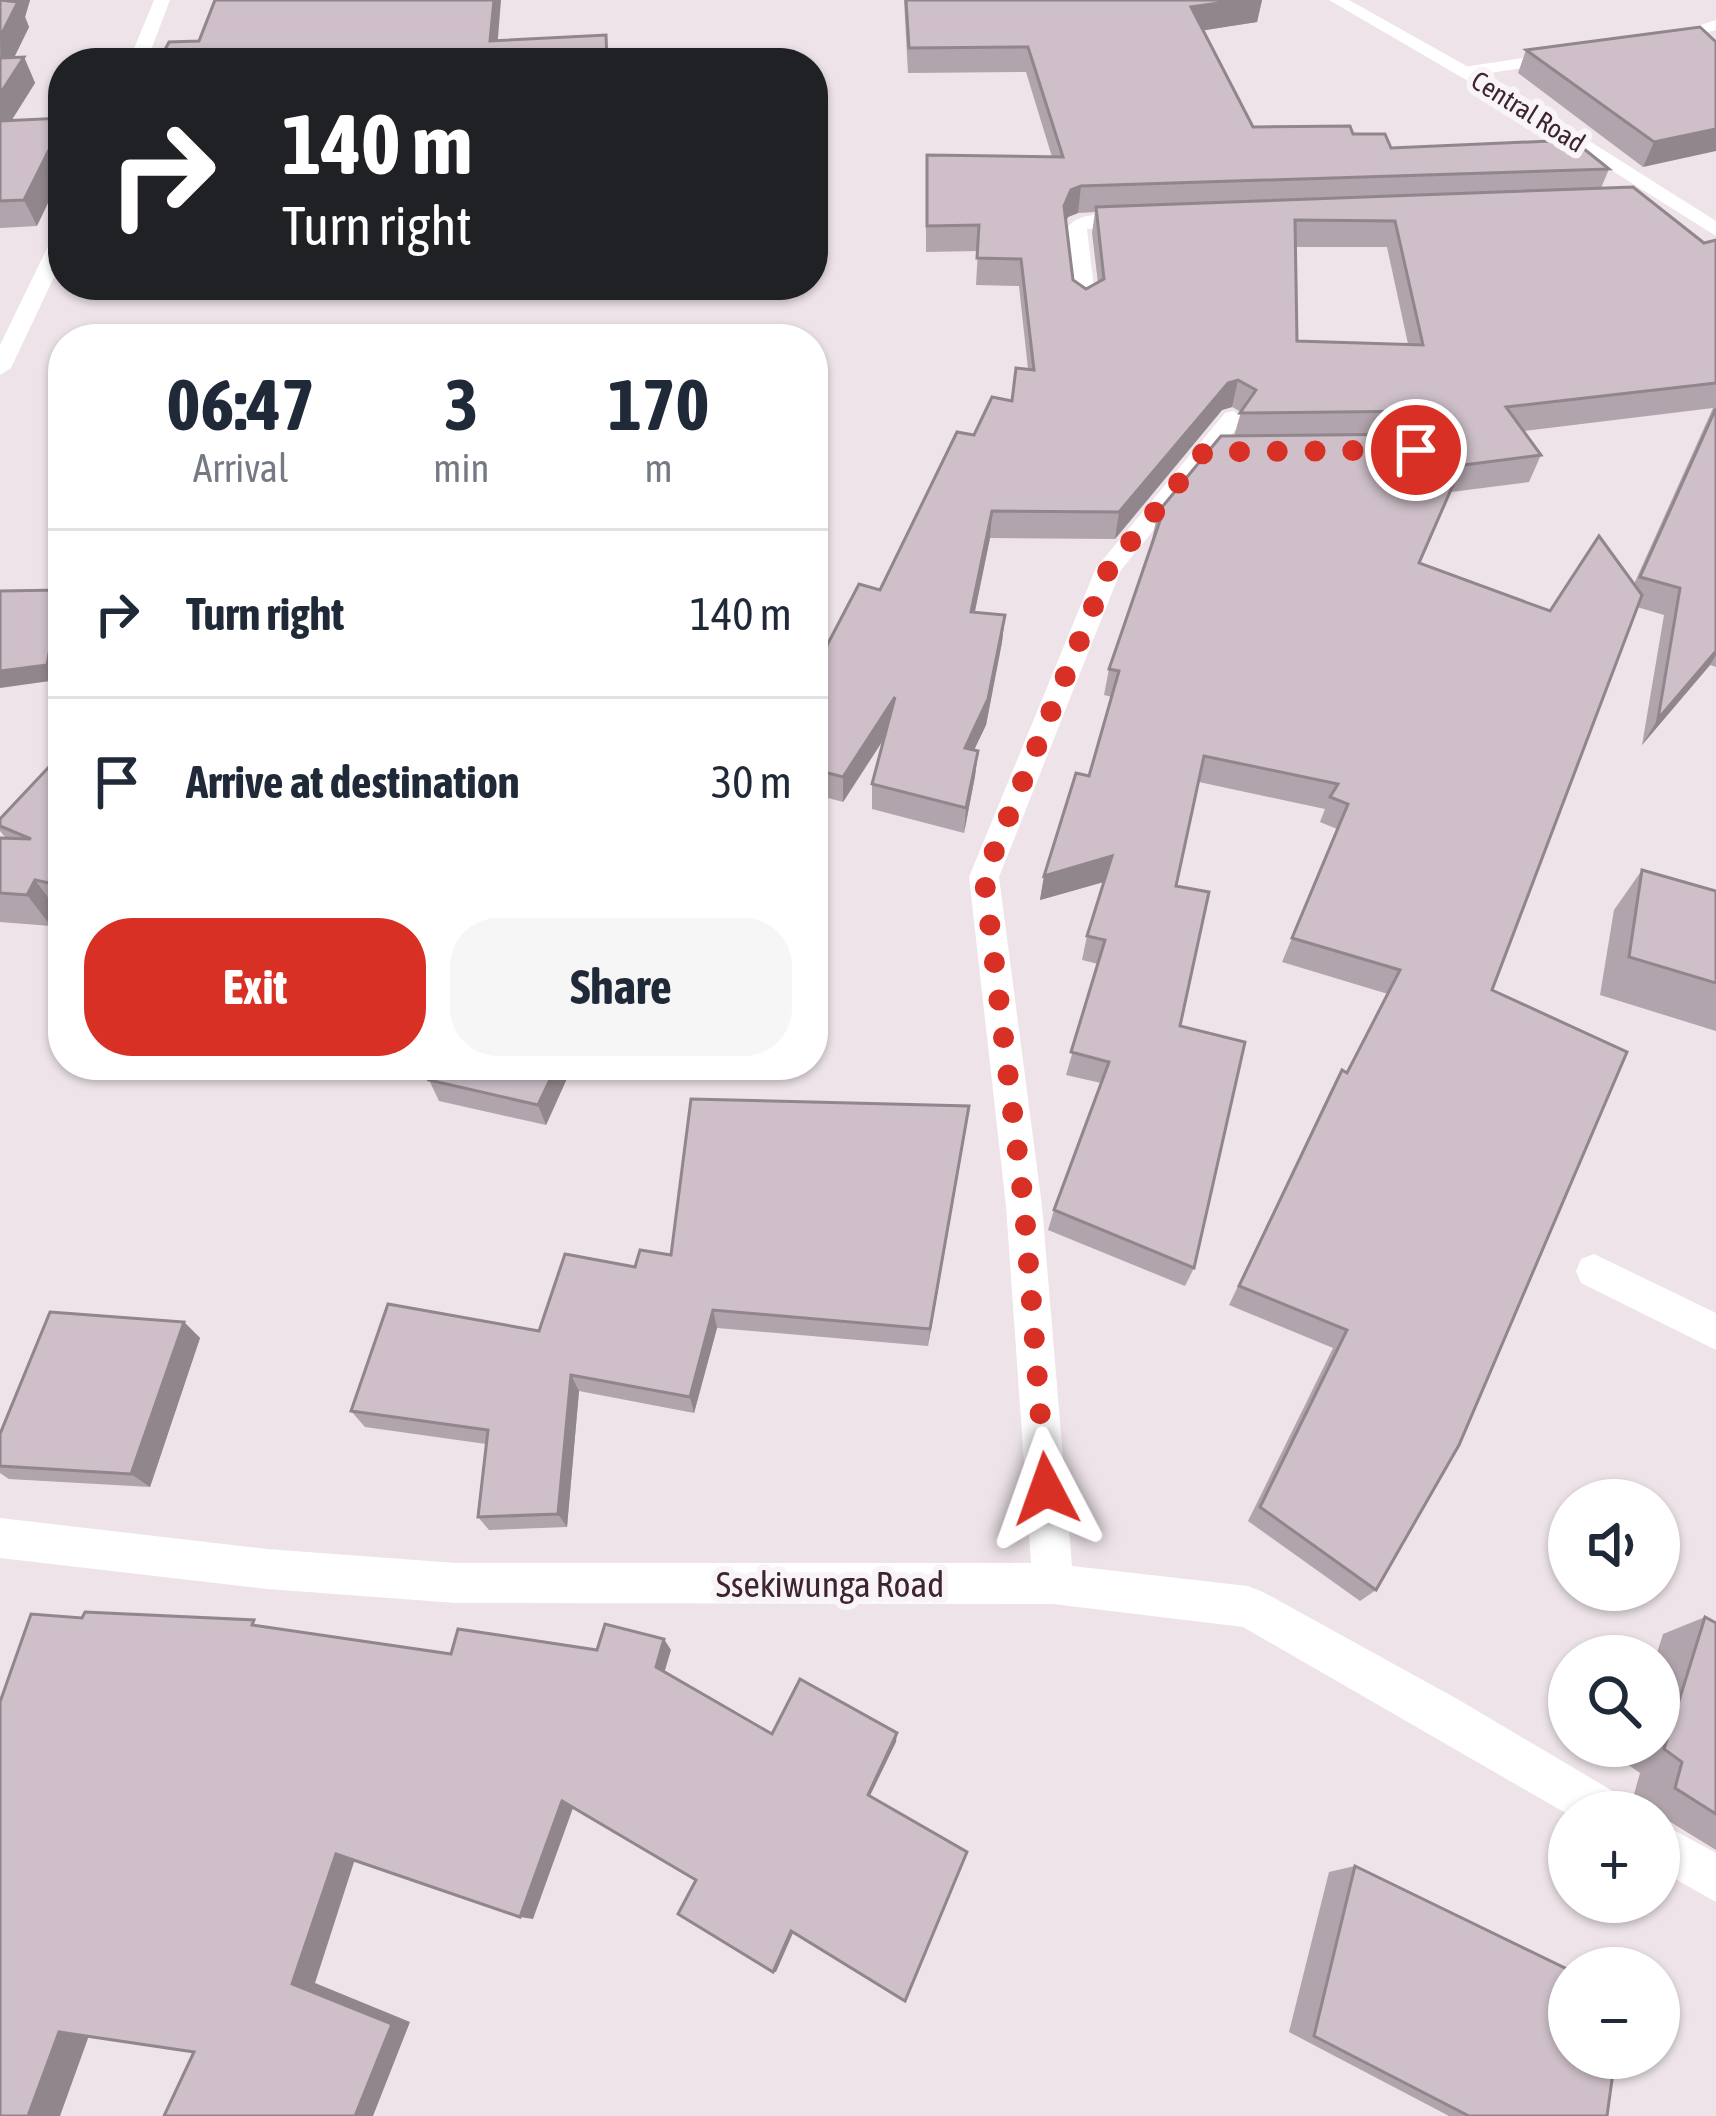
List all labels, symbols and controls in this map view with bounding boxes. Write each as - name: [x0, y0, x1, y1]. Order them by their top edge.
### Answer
- street label: Central Road: [1466, 65, 1591, 159]
- icon: right: [84, 96, 240, 252]
- text: 140 m: [282, 96, 472, 192]
- text: Turn right: [282, 195, 472, 256]
- text: 06:47: [167, 363, 315, 445]
- text: 3: [444, 363, 478, 445]
- text: 170: [608, 363, 709, 445]
- pin: [1365, 399, 1467, 501]
- icon: arrive: [1383, 417, 1449, 483]
- text: Arrival: [193, 446, 288, 490]
- text: min: [433, 446, 489, 490]
- text: m: [645, 446, 673, 490]
- icon: right: [84, 581, 150, 647]
- text: Turn right: [186, 588, 344, 640]
- text: 140 m: [690, 588, 792, 640]
- icon: arrive: [84, 749, 150, 815]
- text: Arrive at destination: [186, 756, 520, 808]
- text: 30 m: [711, 756, 792, 808]
- button: Exit: [84, 918, 426, 1056]
- button: Share: [450, 918, 792, 1056]
- position arrow: [983, 1426, 1109, 1552]
- map controls: [1548, 1479, 1680, 2079]
- button: sound: [1548, 1479, 1680, 1611]
- street label: Ssekiwunga Road: [716, 1563, 944, 1605]
- button: search: [1548, 1635, 1680, 1767]
- button: +: [1548, 1791, 1680, 1923]
- button: −: [1548, 1947, 1680, 2079]

